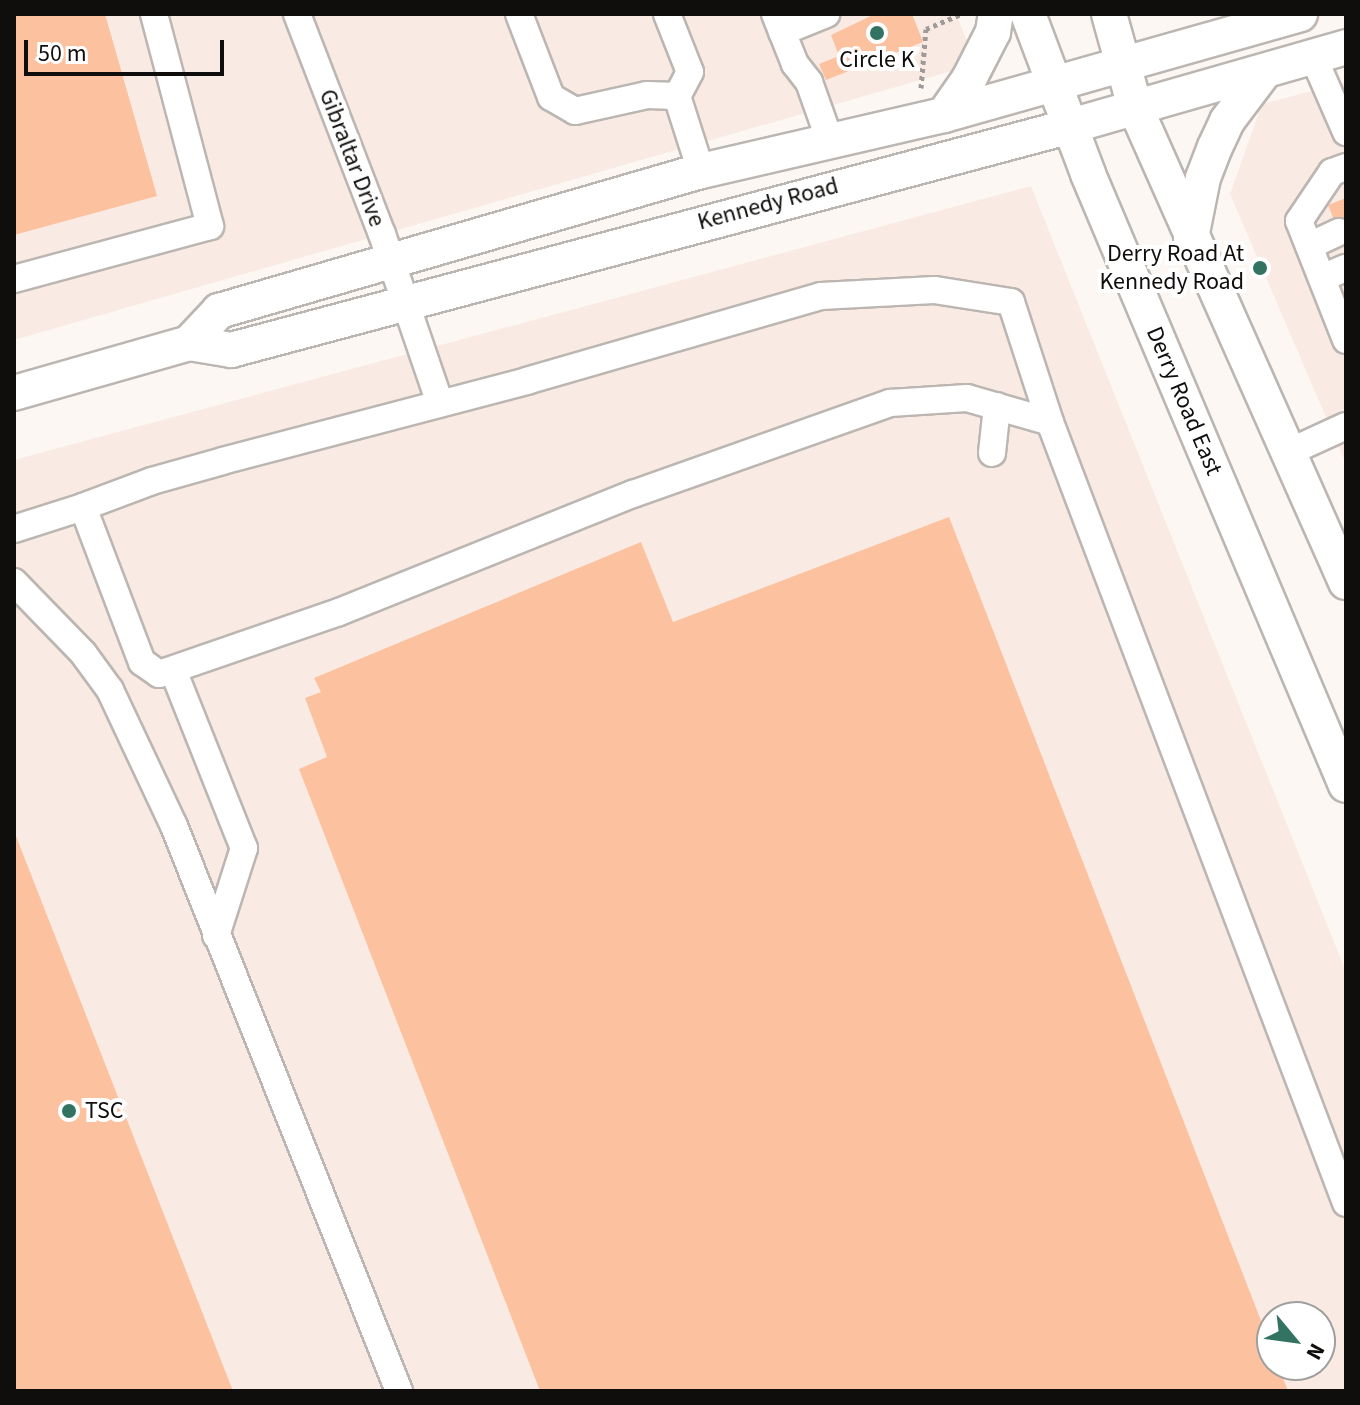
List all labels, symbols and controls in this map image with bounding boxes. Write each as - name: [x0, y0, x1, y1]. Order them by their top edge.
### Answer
- scale bar: [28, 24, 228, 74]
- marker: Circle K: [868, 24, 886, 42]
- text: 50 m: [38, 36, 87, 71]
- place label: Circle K: [839, 46, 915, 74]
- street label: Gibraltar Drive: [313, 85, 391, 231]
- street label: Kennedy Road: [694, 171, 842, 237]
- place label: Derry Road At Kennedy Road: [1099, 240, 1244, 296]
- marker: Derry Road At Kennedy Road: [1251, 259, 1269, 277]
- street label: Derry Road East: [1140, 322, 1228, 480]
- place label: TSC: [85, 1097, 123, 1125]
- marker: TSC: [60, 1102, 78, 1120]
- north arrow: [1256, 1301, 1336, 1381]
- text: N: [1298, 1337, 1333, 1366]

